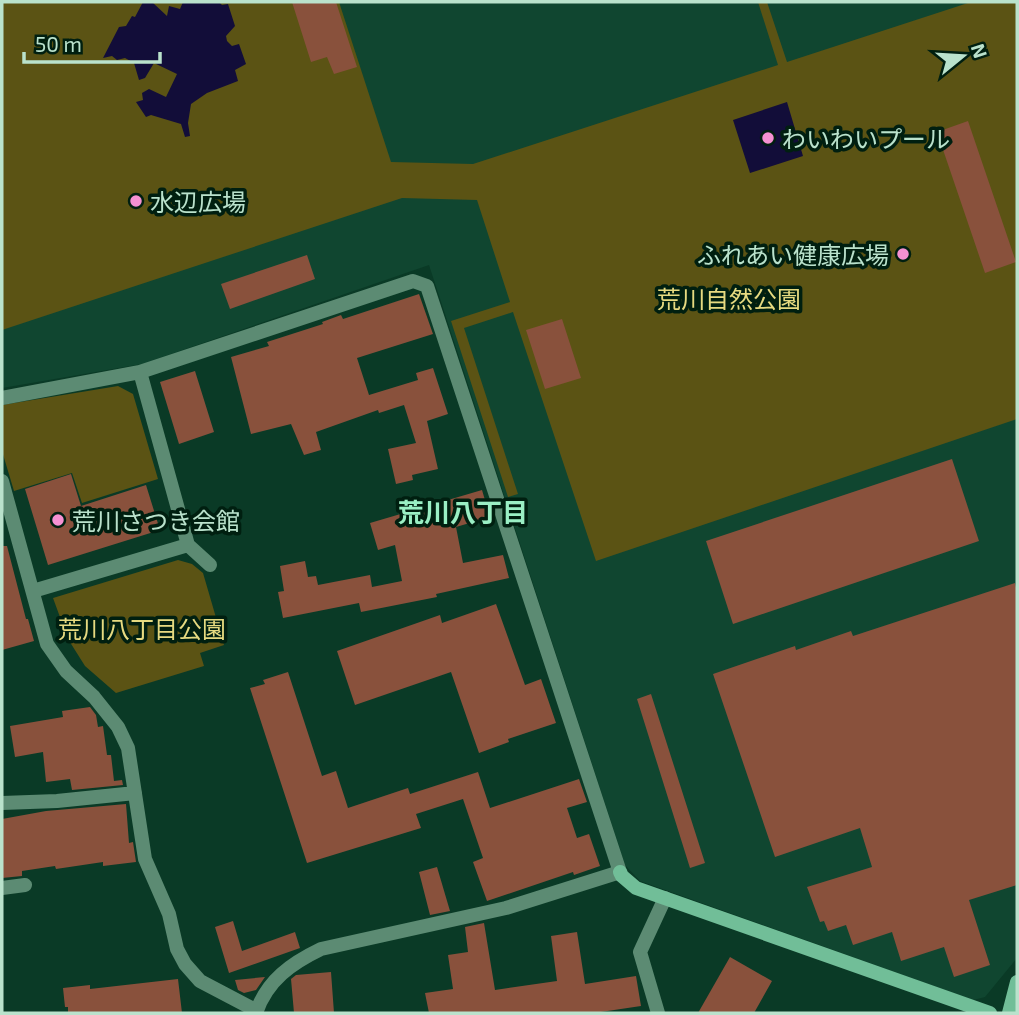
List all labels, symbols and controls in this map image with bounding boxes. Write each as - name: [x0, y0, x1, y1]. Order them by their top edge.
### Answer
- scale bar: [24, 21, 161, 65]
- north arrow: [928, 21, 998, 91]
- text: 50 m: [35, 31, 82, 56]
- text: N: [967, 41, 993, 61]
- place label: わいわいプール: [782, 124, 950, 153]
- marker: わいわいプール: [760, 130, 776, 146]
- place label: 水辺広場: [150, 187, 246, 216]
- marker: 水辺広場: [128, 193, 144, 209]
- place label: ふれあい健康広場: [697, 240, 889, 269]
- marker: ふれあい健康広場: [895, 246, 911, 262]
- park label: 荒川自然公園: [657, 284, 801, 313]
- district label: 荒川八丁目: [398, 496, 528, 527]
- place label: 荒川さつき会館: [72, 506, 240, 535]
- marker: 荒川さつき会館: [50, 512, 66, 528]
- park label: 荒川八丁目公園: [58, 614, 226, 643]

